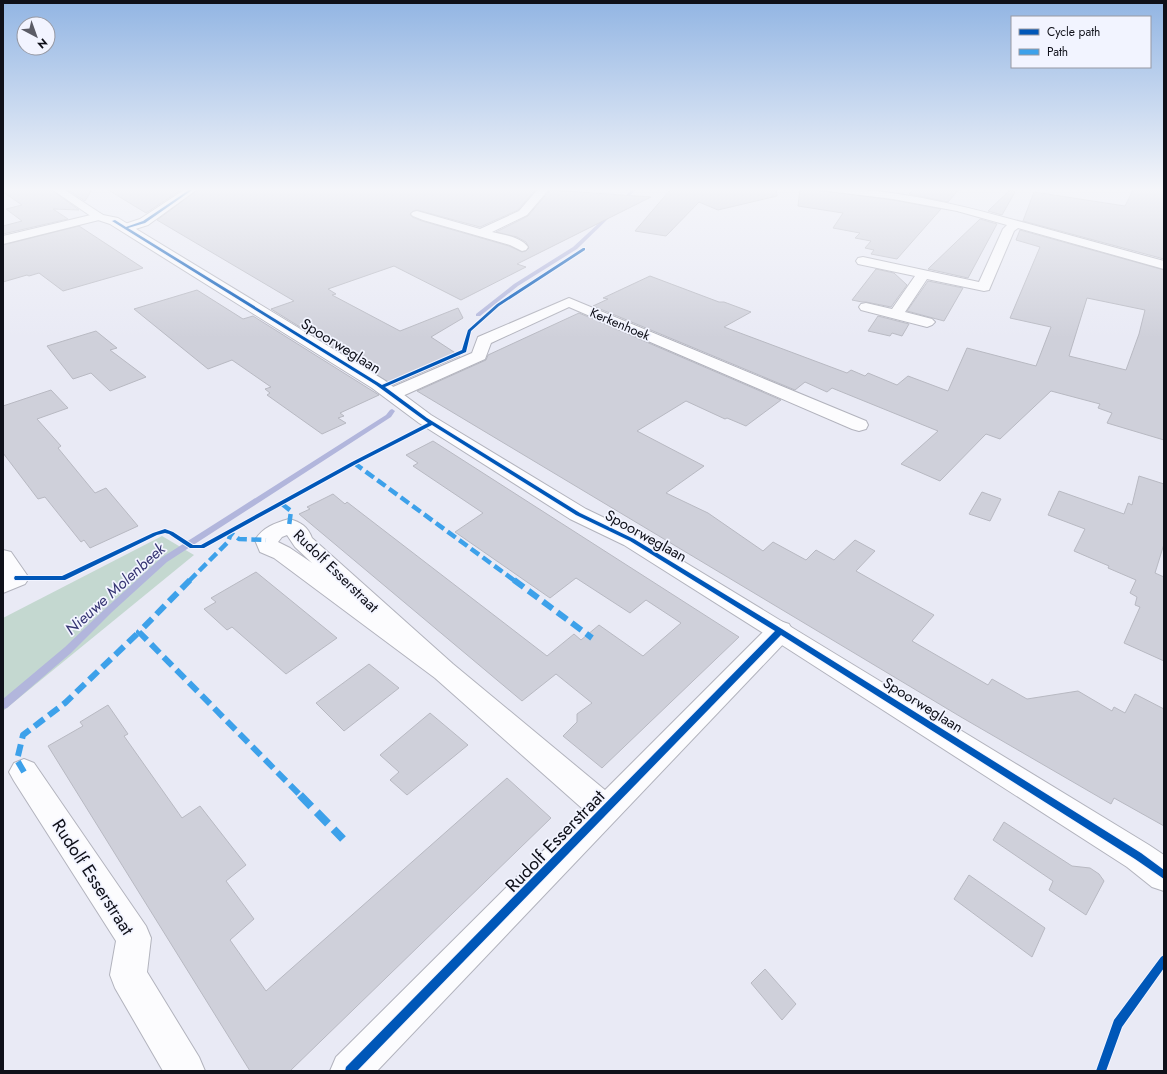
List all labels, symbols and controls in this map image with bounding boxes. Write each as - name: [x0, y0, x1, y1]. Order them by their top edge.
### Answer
- north arrow: [16, 16, 56, 56]
- legend: [1011, 16, 1151, 68]
- text: Cycle path: [1047, 23, 1100, 41]
- text: N: [34, 35, 51, 52]
- text: Path: [1047, 43, 1068, 61]
- street label: Kerkenhoek: [587, 303, 653, 345]
- street label: Spoorweglaan: [297, 313, 385, 379]
- street label: Spoorweglaan: [601, 504, 691, 568]
- street label: Rudolf Esserstraat: [288, 524, 384, 618]
- water label: Nieuwe Molenbeek: [60, 537, 171, 640]
- street label: Spoorweglaan: [879, 672, 967, 738]
- street label: Rudolf Esserstraat: [499, 783, 611, 898]
- street label: Rudolf Esserstraat: [46, 814, 141, 941]

